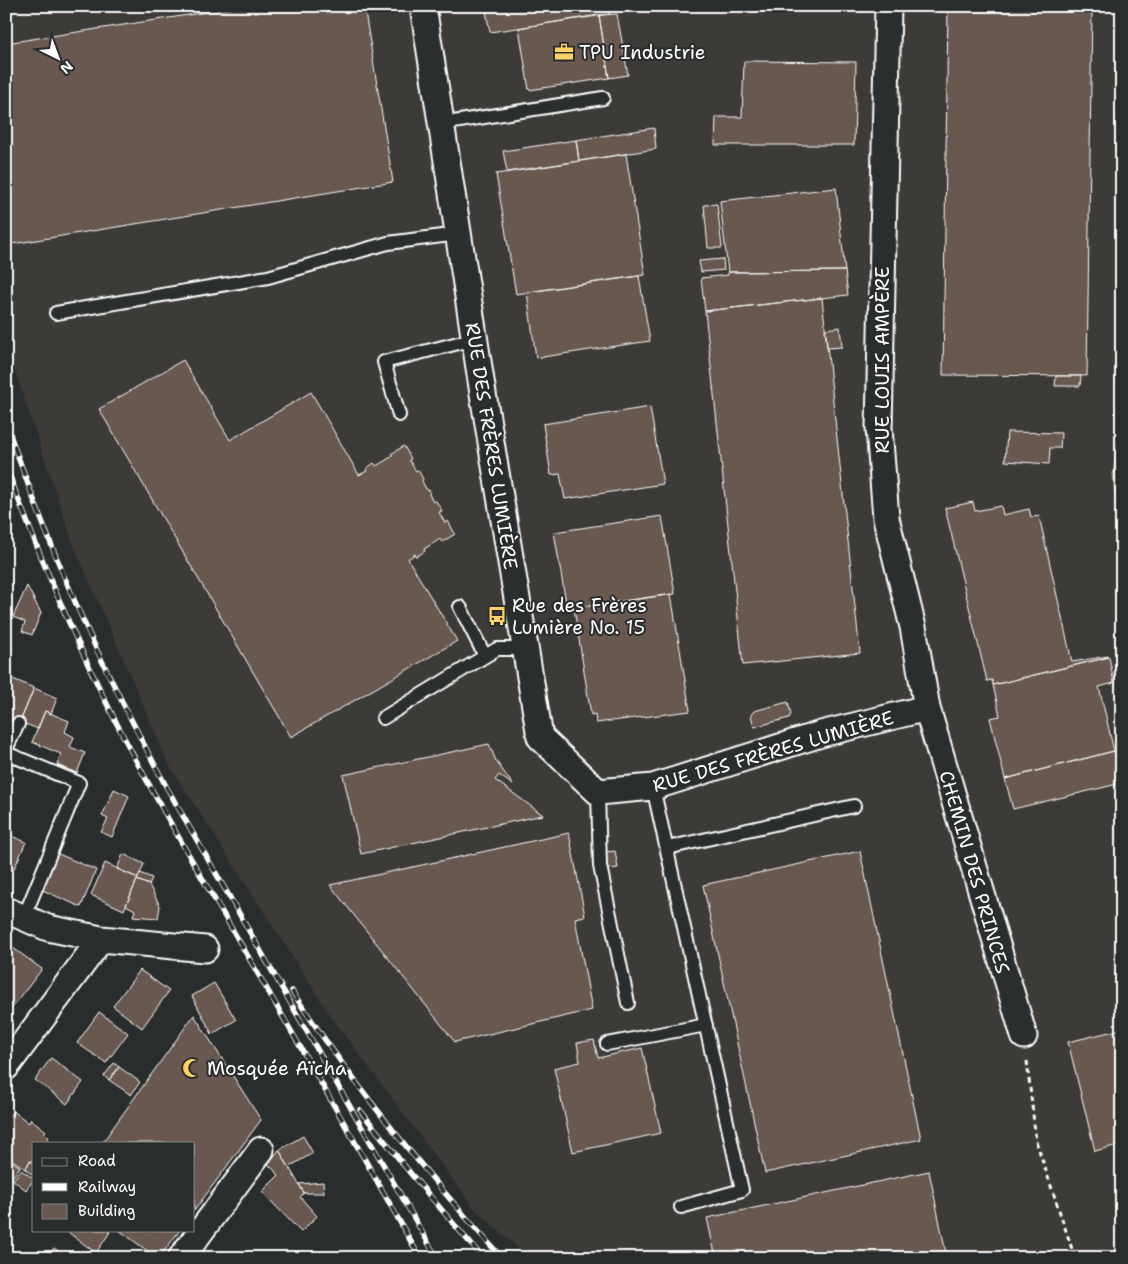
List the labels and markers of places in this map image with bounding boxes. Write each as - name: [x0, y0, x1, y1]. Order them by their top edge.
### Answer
- place label: TPU Industrie: [579, 40, 706, 65]
- office icon: TPU Industrie: [553, 41, 575, 63]
- place label: Rue des Frères Lumière No. 15: [512, 593, 647, 640]
- bus stop icon: Rue des Frères Lumière No. 15: [486, 605, 508, 627]
- place label: Mosquée Aïcha: [207, 1056, 347, 1081]
- mosque icon: Mosquée Aïcha: [181, 1057, 203, 1079]

